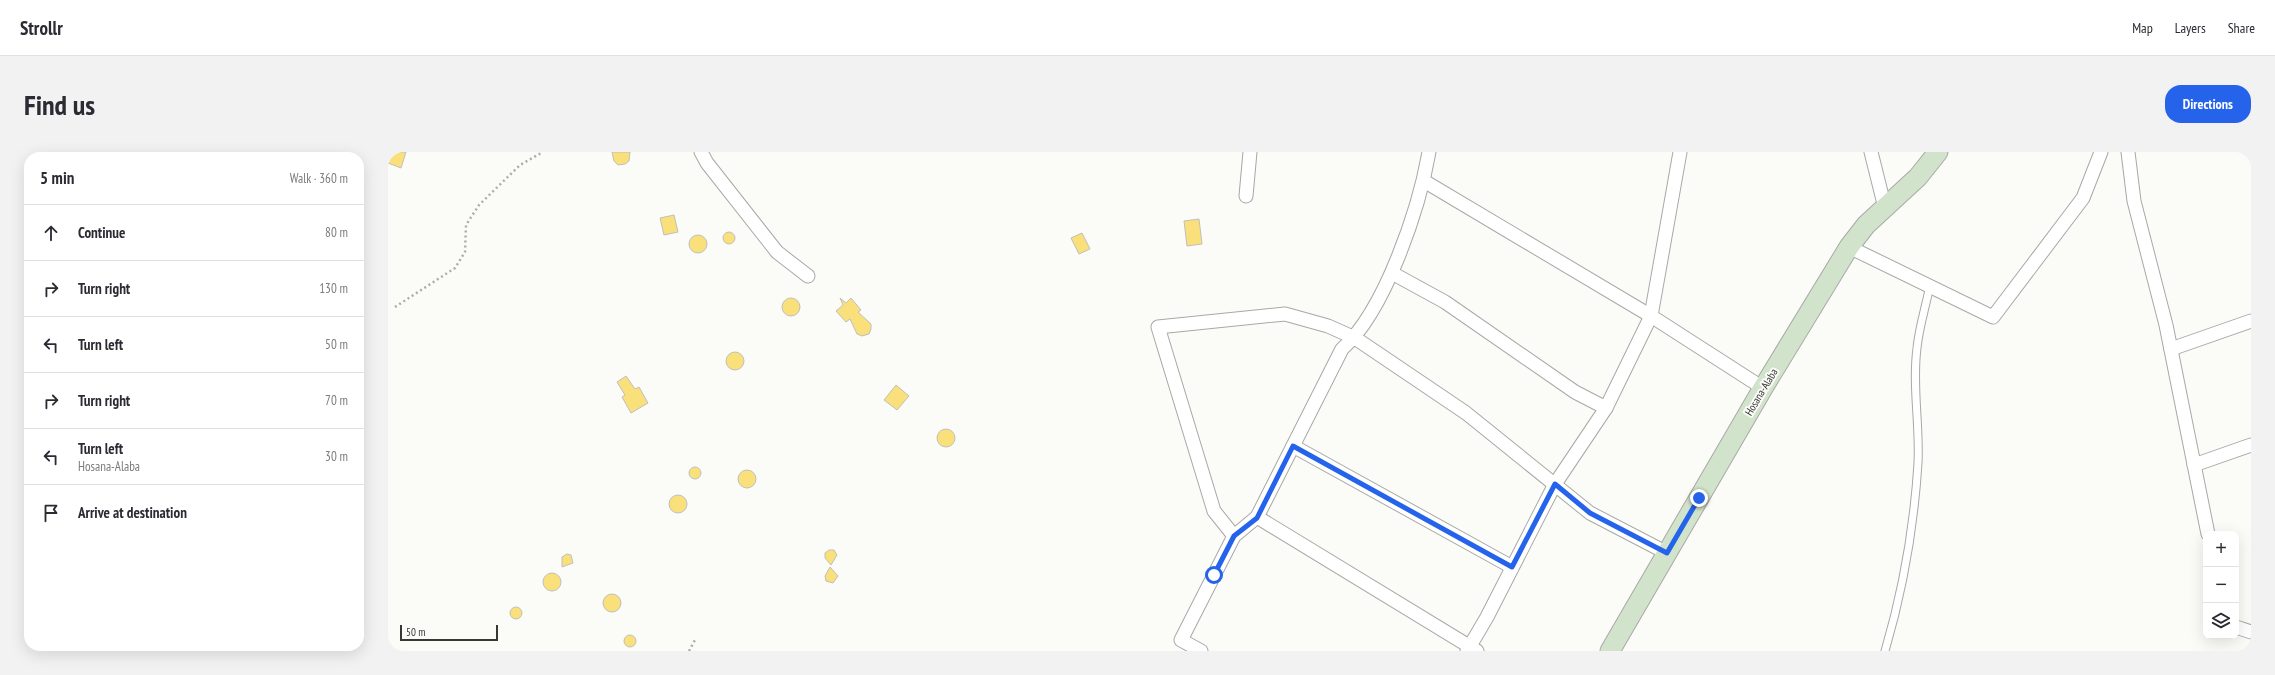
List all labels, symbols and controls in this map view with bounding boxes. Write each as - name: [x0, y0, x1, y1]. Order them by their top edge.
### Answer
- text: Strollr: [20, 16, 63, 40]
- text: Map: [2132, 19, 2153, 37]
- text: Layers: [2175, 19, 2206, 37]
- text: Share: [2228, 19, 2255, 37]
- button: Directions: [2165, 85, 2251, 123]
- text: Find us: [24, 86, 95, 123]
- text: 5 min: [40, 167, 74, 189]
- text: Walk · 360 m: [290, 170, 348, 187]
- icon: ahead: [40, 222, 62, 244]
- text: Continue: [78, 223, 125, 242]
- text: 80 m: [325, 224, 348, 241]
- icon: right: [40, 278, 62, 300]
- text: Turn right: [78, 279, 130, 298]
- text: 130 m: [319, 280, 348, 297]
- icon: left: [40, 334, 62, 356]
- text: Turn left: [78, 335, 123, 354]
- text: 50 m: [325, 336, 348, 353]
- street label: Hosana-Alaba: [1741, 366, 1781, 418]
- icon: right: [40, 390, 62, 412]
- text: Turn right: [78, 391, 130, 410]
- text: 70 m: [325, 392, 348, 409]
- text: Turn left: [78, 439, 123, 458]
- icon: left: [40, 446, 62, 468]
- text: 30 m: [325, 448, 348, 465]
- text: Hosana-Alaba: [78, 458, 140, 475]
- route end: [1690, 489, 1708, 507]
- icon: arrive: [40, 502, 62, 524]
- text: Arrive at destination: [78, 503, 187, 522]
- map controls: [2203, 531, 2239, 639]
- button: +: [2203, 531, 2239, 567]
- route start: [1205, 566, 1223, 584]
- button: −: [2203, 567, 2239, 603]
- button: layers: [2203, 603, 2239, 639]
- scale bar: [400, 623, 498, 642]
- text: 50 m: [406, 625, 425, 639]

